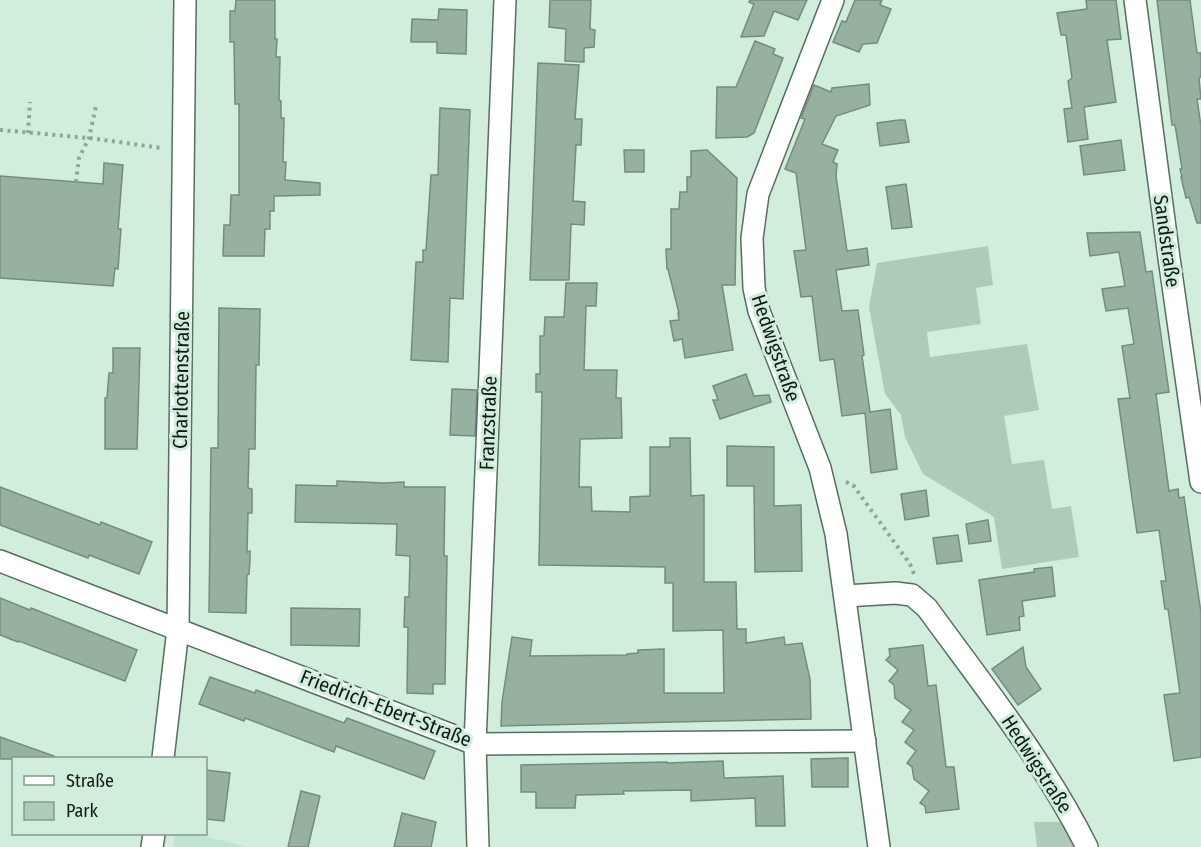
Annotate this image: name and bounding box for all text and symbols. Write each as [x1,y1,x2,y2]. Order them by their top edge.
street label: Sandstraße [1149,193,1185,289]
street label: Hedwigstraße [746,291,806,405]
street label: Charlottenstraße [168,311,194,449]
street label: Franzstraße [474,375,502,471]
street label: Friedrich-Ebert-Straße [297,664,475,752]
street label: Hedwigstraße [996,711,1078,817]
legend [12,757,207,835]
text: Straße [66,770,114,792]
text: Park [66,800,99,822]

